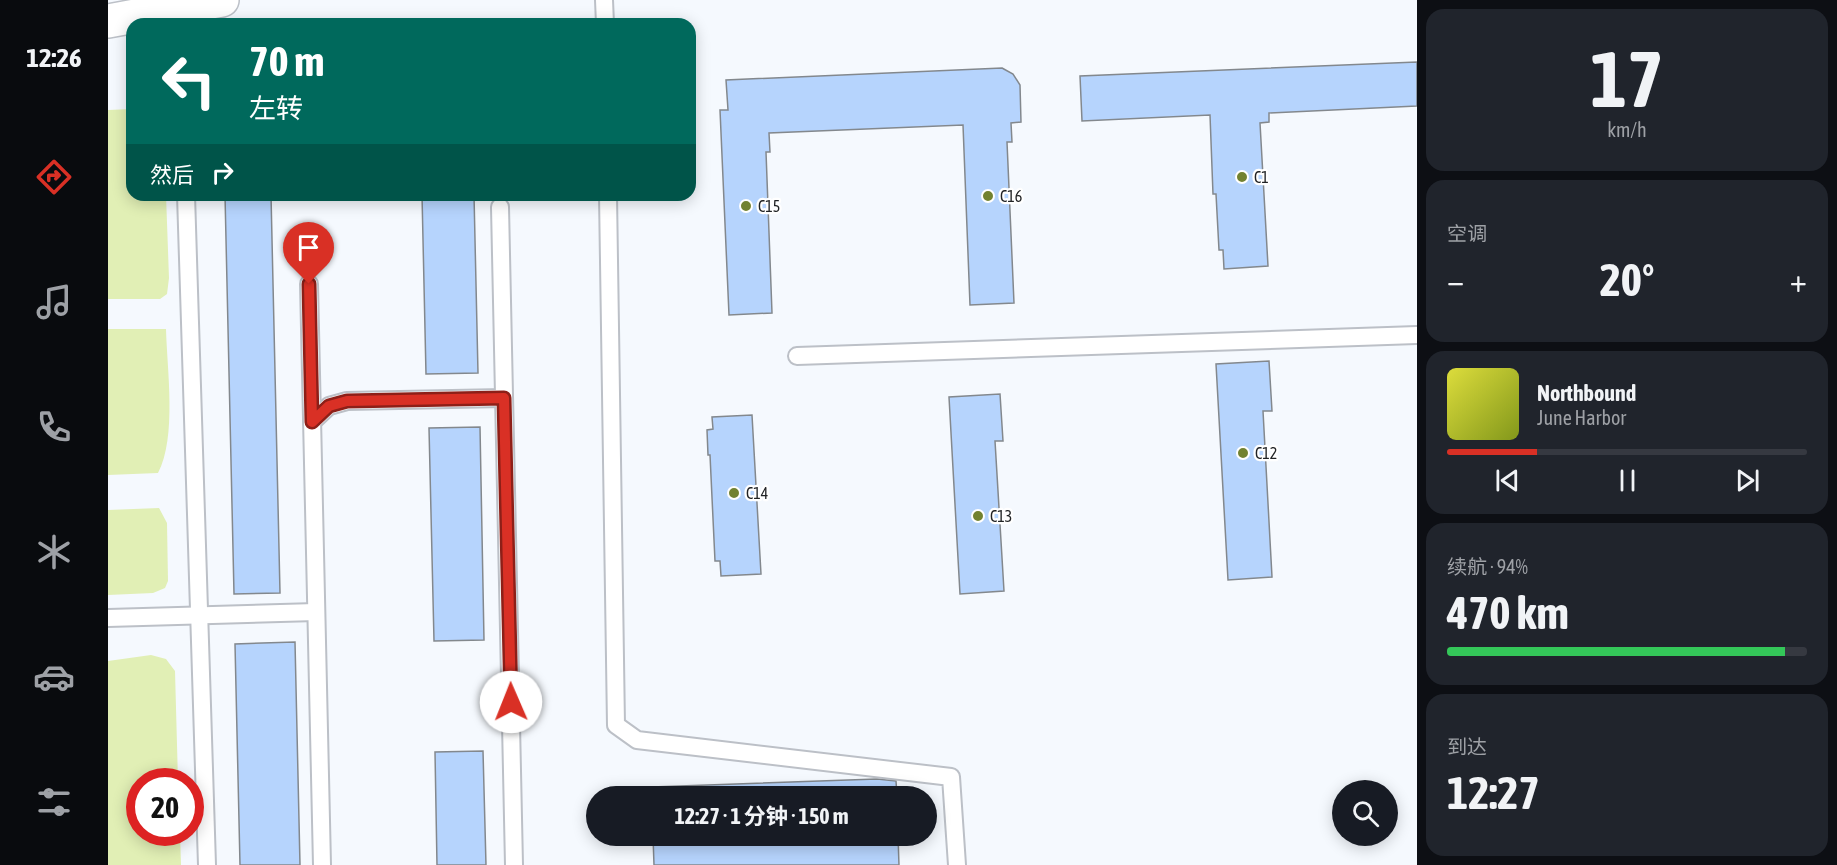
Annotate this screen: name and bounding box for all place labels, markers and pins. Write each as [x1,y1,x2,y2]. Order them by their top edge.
place label: C1 [1254,168,1269,186]
marker: C1 [1235,170,1249,184]
place label: C16 [1000,187,1022,205]
marker: C16 [981,189,995,203]
place label: C15 [758,197,780,215]
marker: C15 [739,199,753,213]
pin [283,222,334,284]
place label: C12 [1255,444,1277,462]
marker: C12 [1236,446,1250,460]
place label: C14 [746,484,768,502]
marker: C14 [727,486,741,500]
place label: C13 [990,507,1012,525]
marker: C13 [971,509,985,523]

